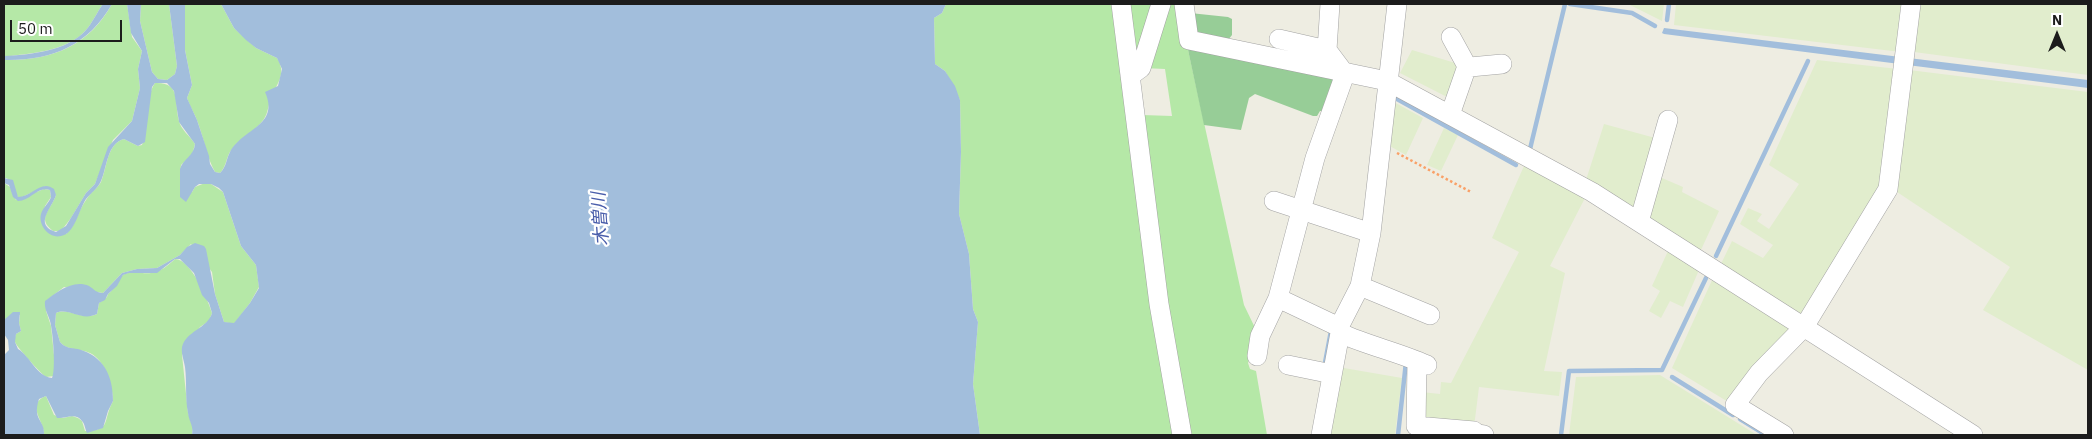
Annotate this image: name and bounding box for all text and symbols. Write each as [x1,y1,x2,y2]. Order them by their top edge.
scale bar [12,10,125,42]
north arrow [2032,10,2082,60]
text: N [2052,11,2062,29]
text: 50 m [18,19,53,38]
water label: 木曽川 [588,191,614,247]

